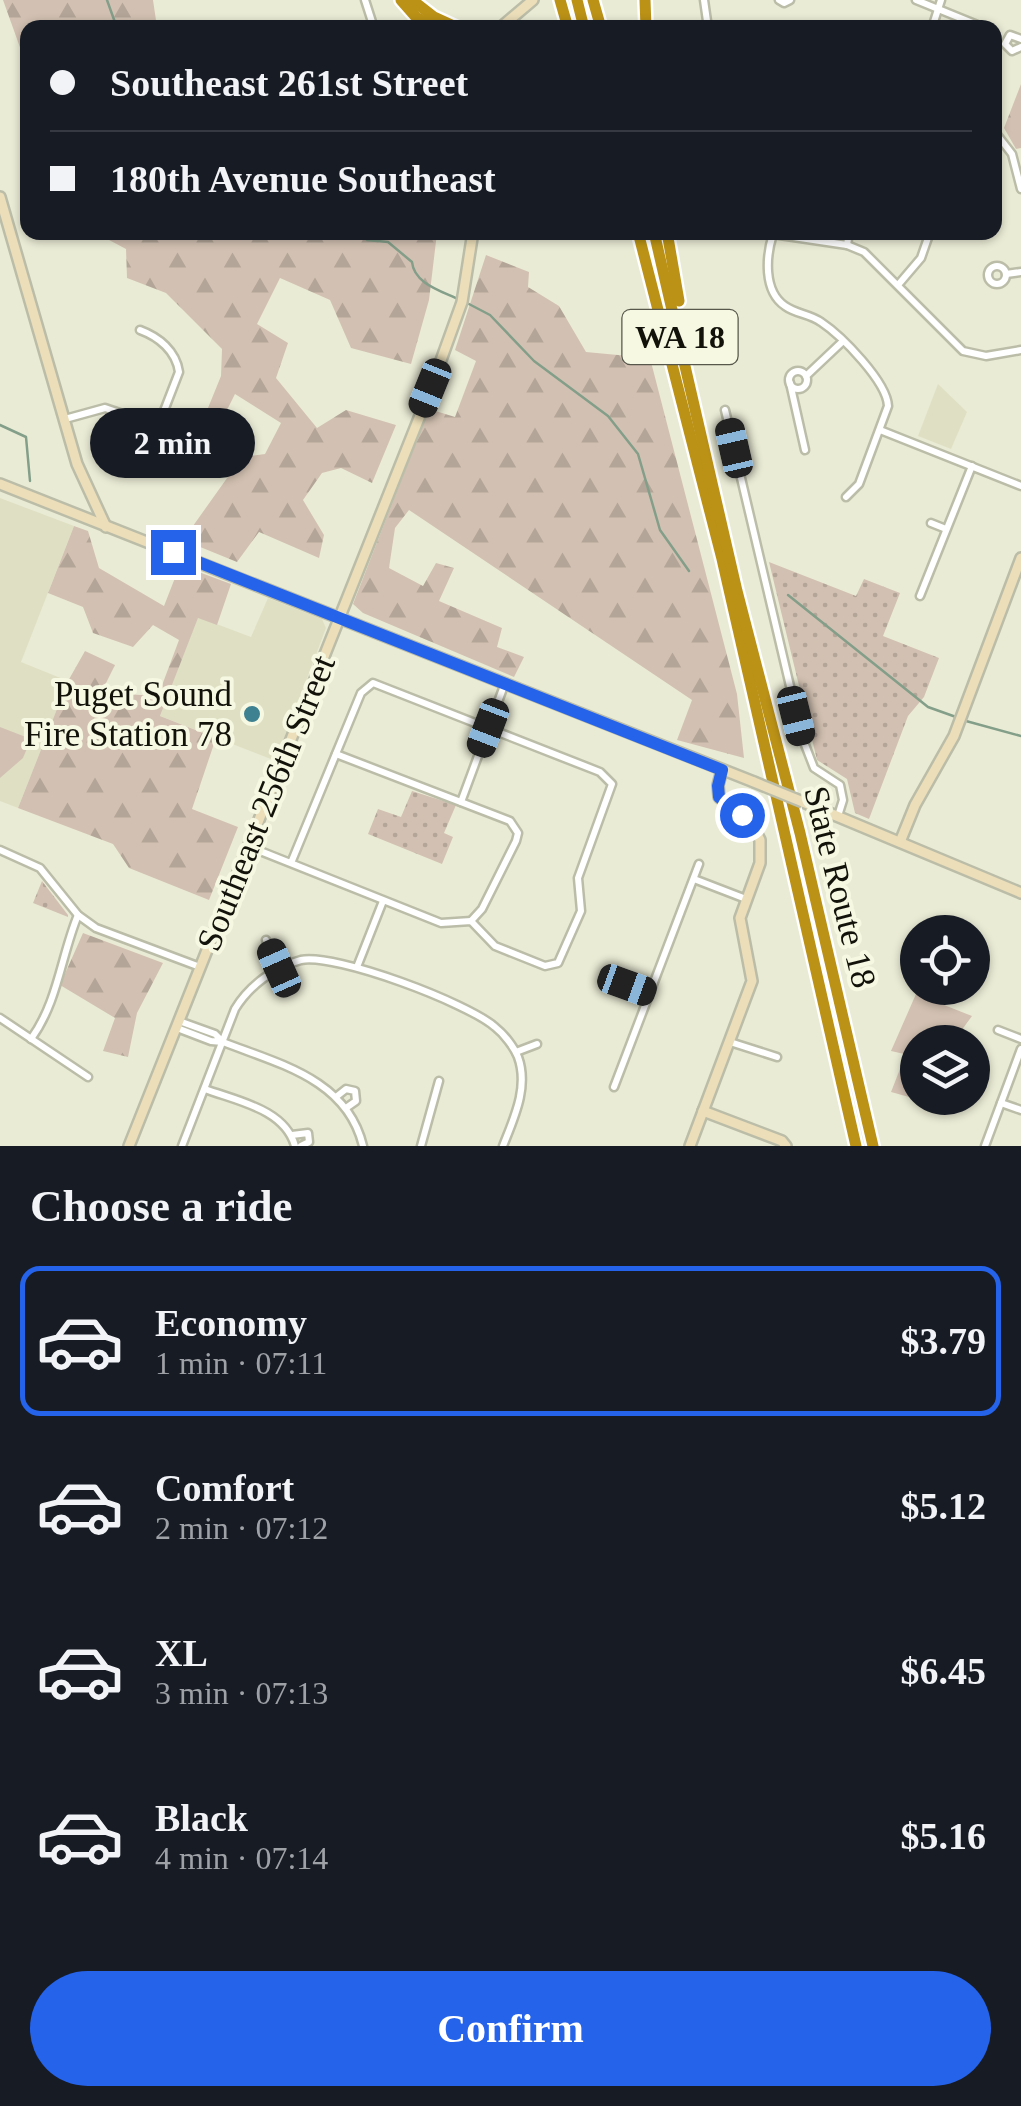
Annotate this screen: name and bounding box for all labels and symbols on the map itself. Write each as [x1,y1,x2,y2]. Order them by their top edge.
road number: WA 18 [622,310,738,364]
car [405,355,455,421]
callout: 2 min [90,407,256,477]
car [713,415,755,481]
route end [151,530,196,575]
street label: Southeast 256th Street [189,649,343,956]
place label: Puget Sound Fire Station 78 [24,675,232,754]
car [774,683,818,749]
car [463,695,513,761]
marker: Puget Sound Fire Station 78 [241,703,263,725]
street label: State Route 18 [796,782,884,992]
route start [720,793,765,838]
car [253,934,305,1002]
car [594,961,660,1009]

